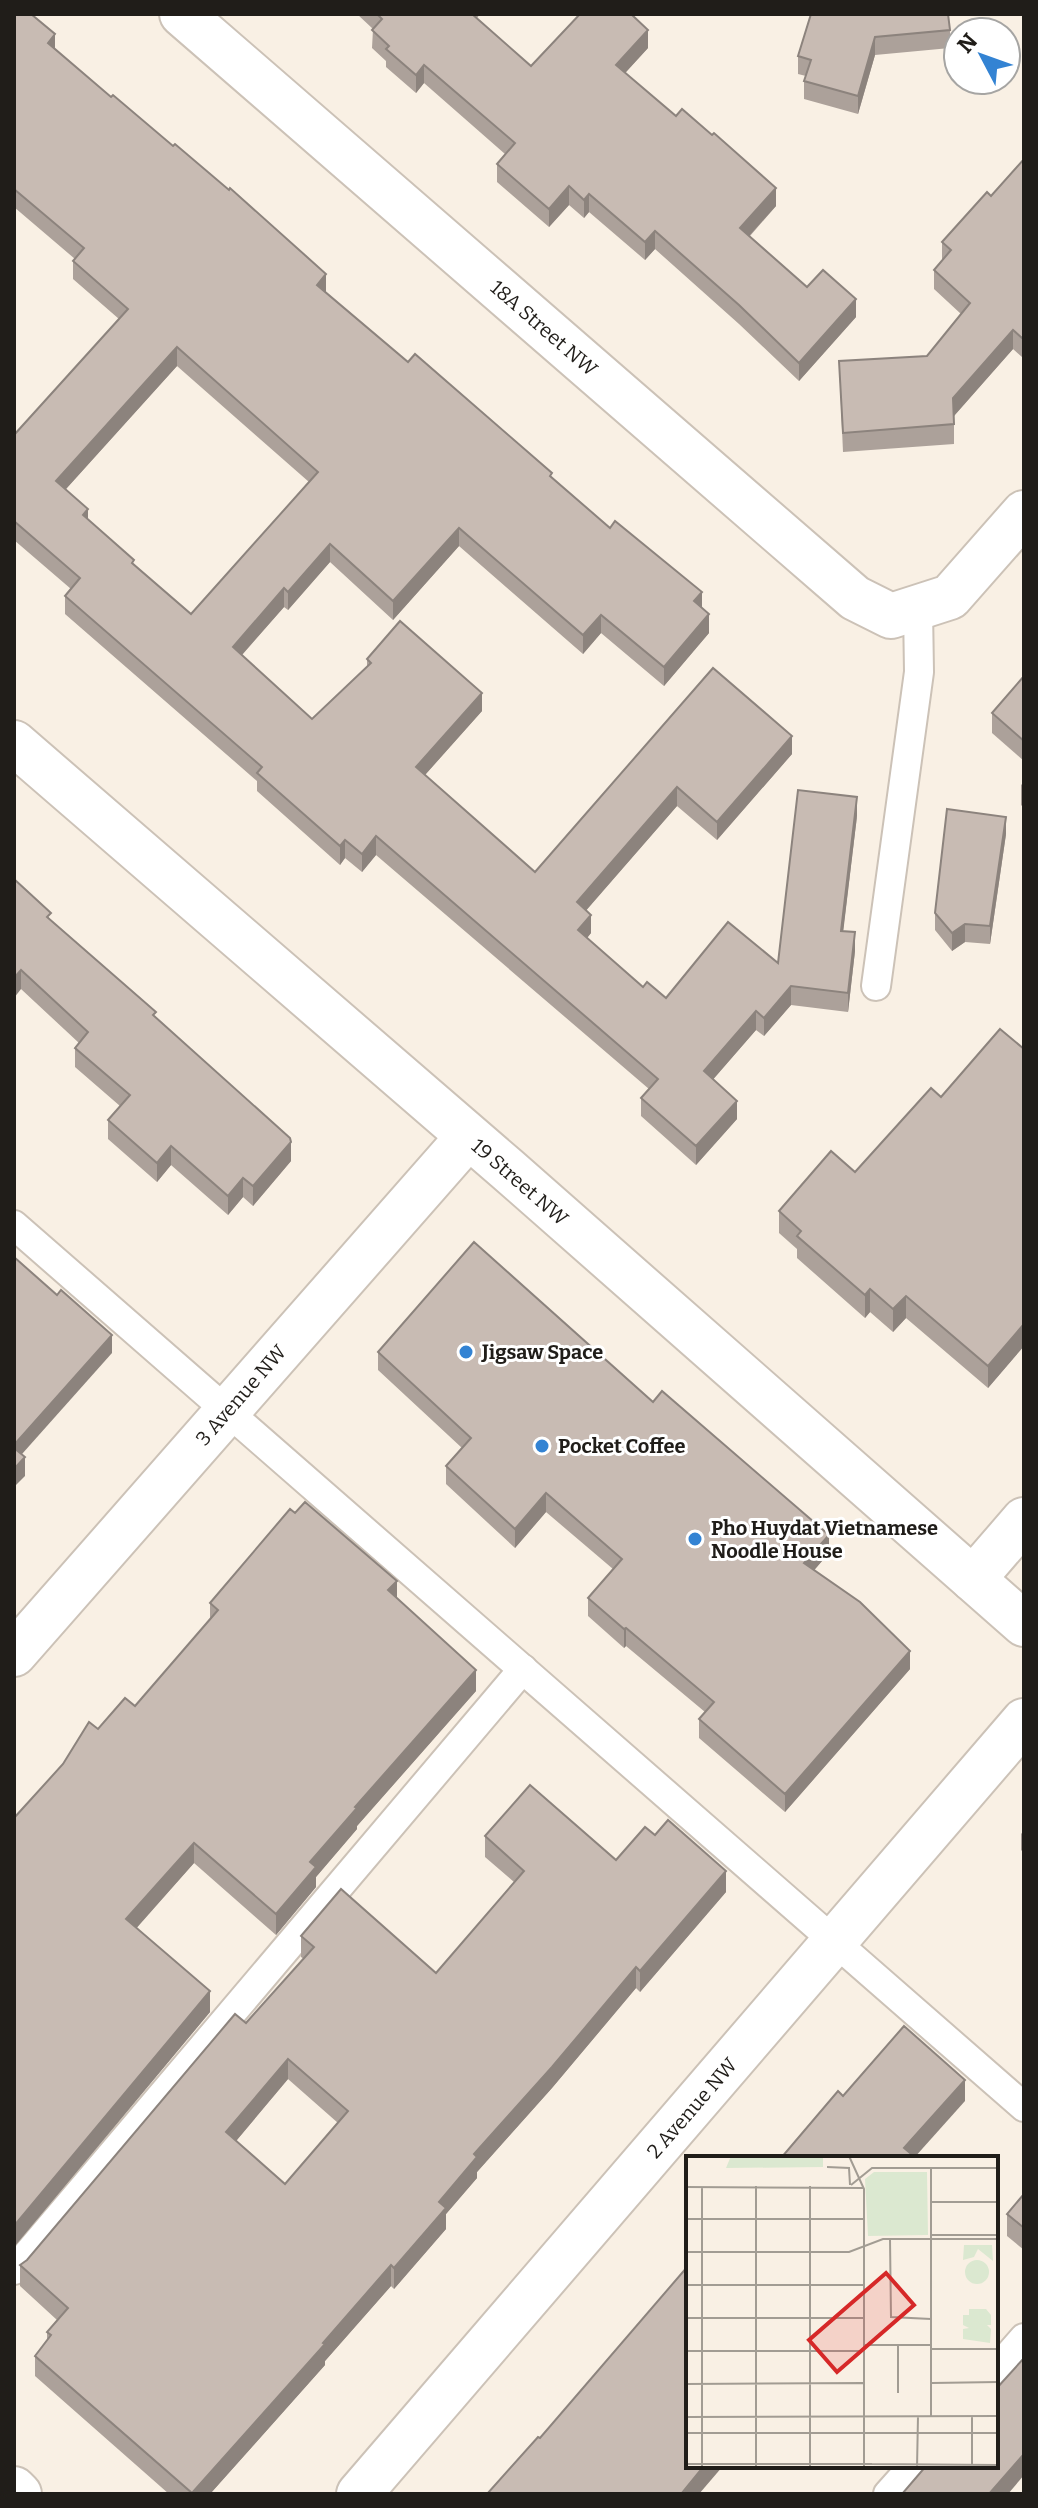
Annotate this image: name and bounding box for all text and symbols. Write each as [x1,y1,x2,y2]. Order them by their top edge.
north arrow [942,16,1022,96]
text: N [952,28,983,58]
street label: 18A Street NW [486,275,603,381]
street label: 19 Street NW [467,1134,574,1231]
street label: 3 Avenue NW [191,1339,292,1450]
place label: Jigsaw Space [481,1340,603,1364]
marker: Jigsaw Space [457,1343,475,1361]
place label: Pocket Coffee [558,1434,685,1458]
marker: Pocket Coffee [533,1437,551,1455]
place label: Pho Huydat Vietnamese Noodle House [711,1516,938,1563]
marker: Pho Huydat Vietnamese Noodle House [686,1530,704,1548]
street label: 2 Avenue NW [642,2053,742,2163]
inset map [686,2156,998,2468]

